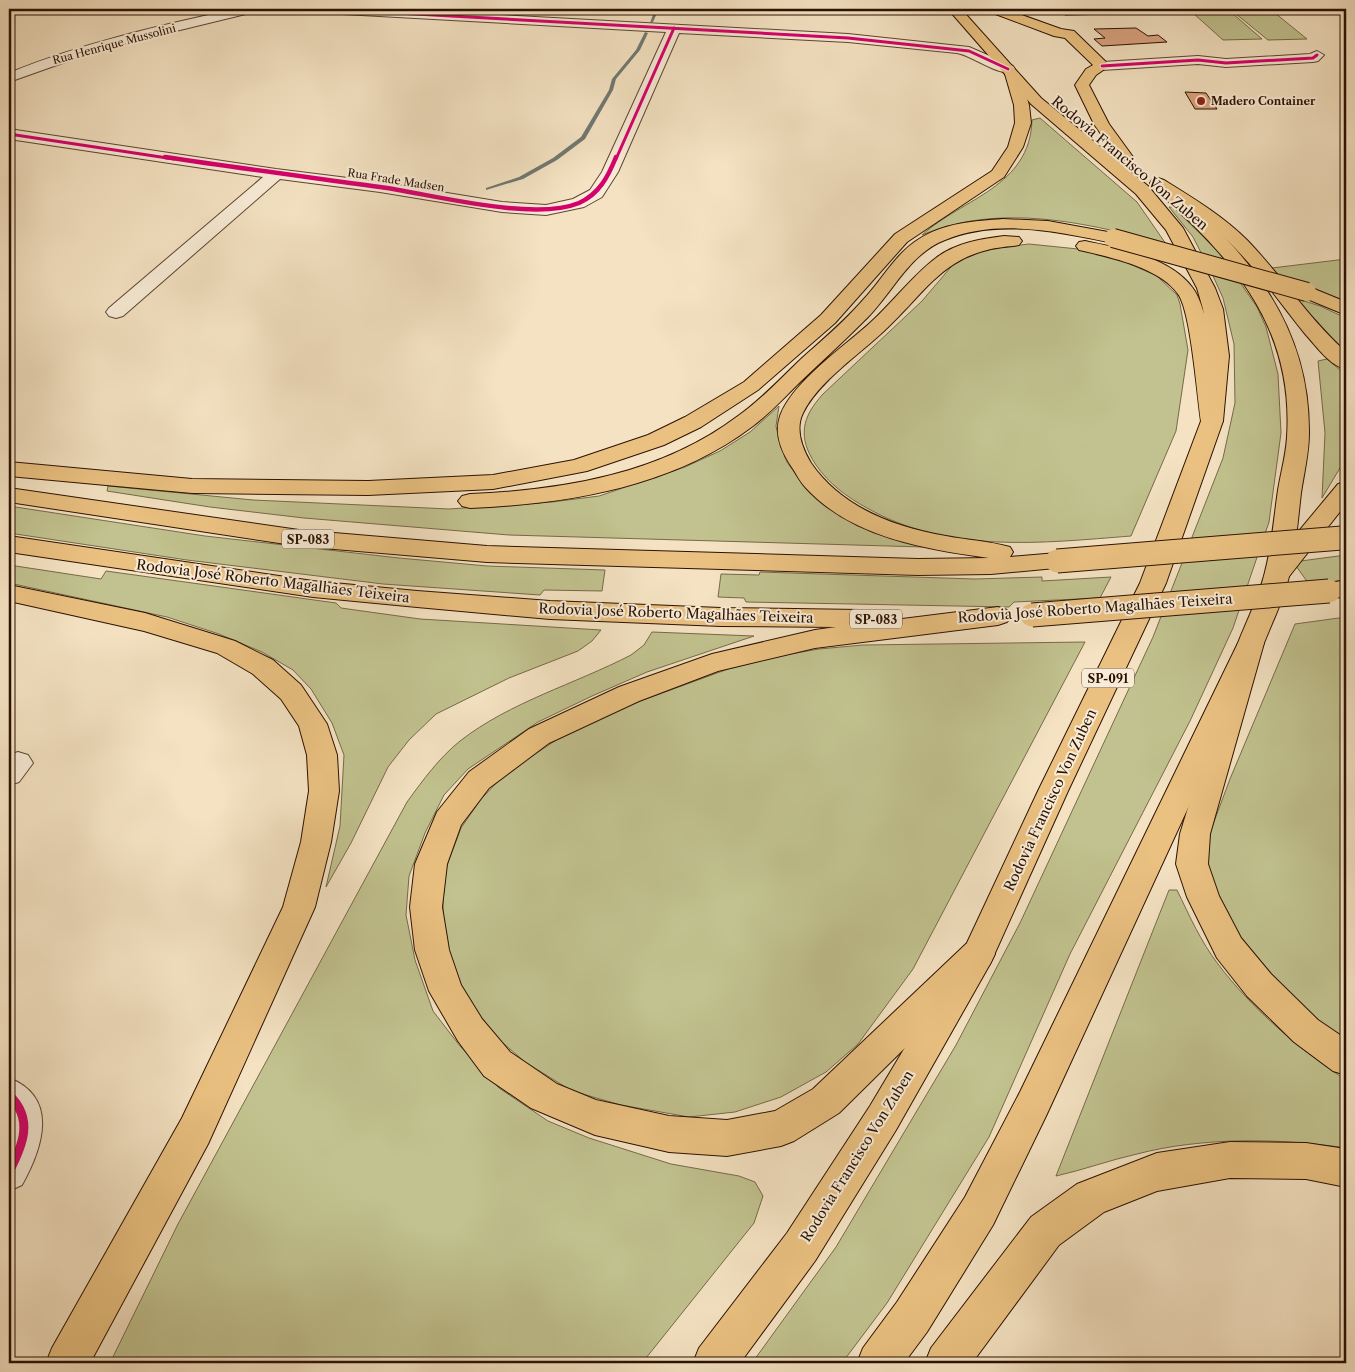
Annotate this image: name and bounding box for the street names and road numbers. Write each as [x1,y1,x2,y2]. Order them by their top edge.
street label: Rua Henrique Mussolini [51,21,178,67]
street label: Rodovia Francisco Von Zuben [1048,92,1212,234]
street label: Rua Frade Madsen [346,165,446,195]
road number: SP-083 [282,530,334,548]
street label: Rodovia José Roberto Magalhães Teixeira [135,555,411,607]
street label: Rodovia José Roberto Magalhães Teixeira [957,589,1234,627]
street label: Rodovia José Roberto Magalhães Teixeira [538,599,815,627]
road number: SP-083 [850,610,902,628]
road number: SP-091 [1082,668,1134,688]
street label: Rodovia Francisco Von Zuben [1000,706,1100,894]
street label: Rodovia Francisco Von Zuben [797,1067,917,1245]

